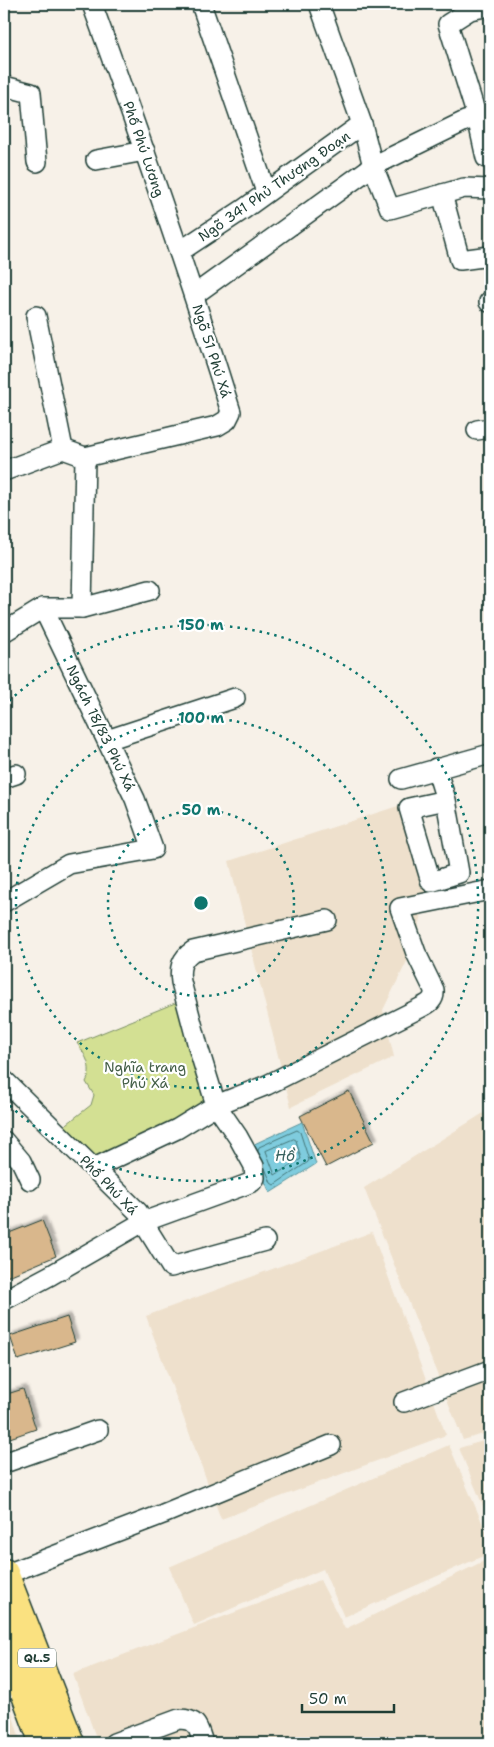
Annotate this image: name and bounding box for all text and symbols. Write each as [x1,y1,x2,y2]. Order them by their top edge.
street label: Phố Phú Lương [119,99,169,199]
street label: Ngõ 341 Phủ Thượng Đoạn [195,126,354,245]
street label: Ngõ 51 Phú Xá [188,302,236,400]
text: 150 m [178,615,224,635]
street label: Ngách 18/83 Phú Xá [63,662,140,794]
text: 100 m [178,708,224,728]
text: 50 m [182,800,221,820]
centre of rings [192,894,210,912]
park label: Nghĩa trang Phú Xá [104,1058,186,1092]
water label: Hồ [275,1146,296,1166]
street label: Phố Phú Xá [76,1151,142,1219]
road number: QL.5 [18,1649,56,1668]
scale bar [302,1682,394,1714]
text: 50 m [309,1689,347,1709]

